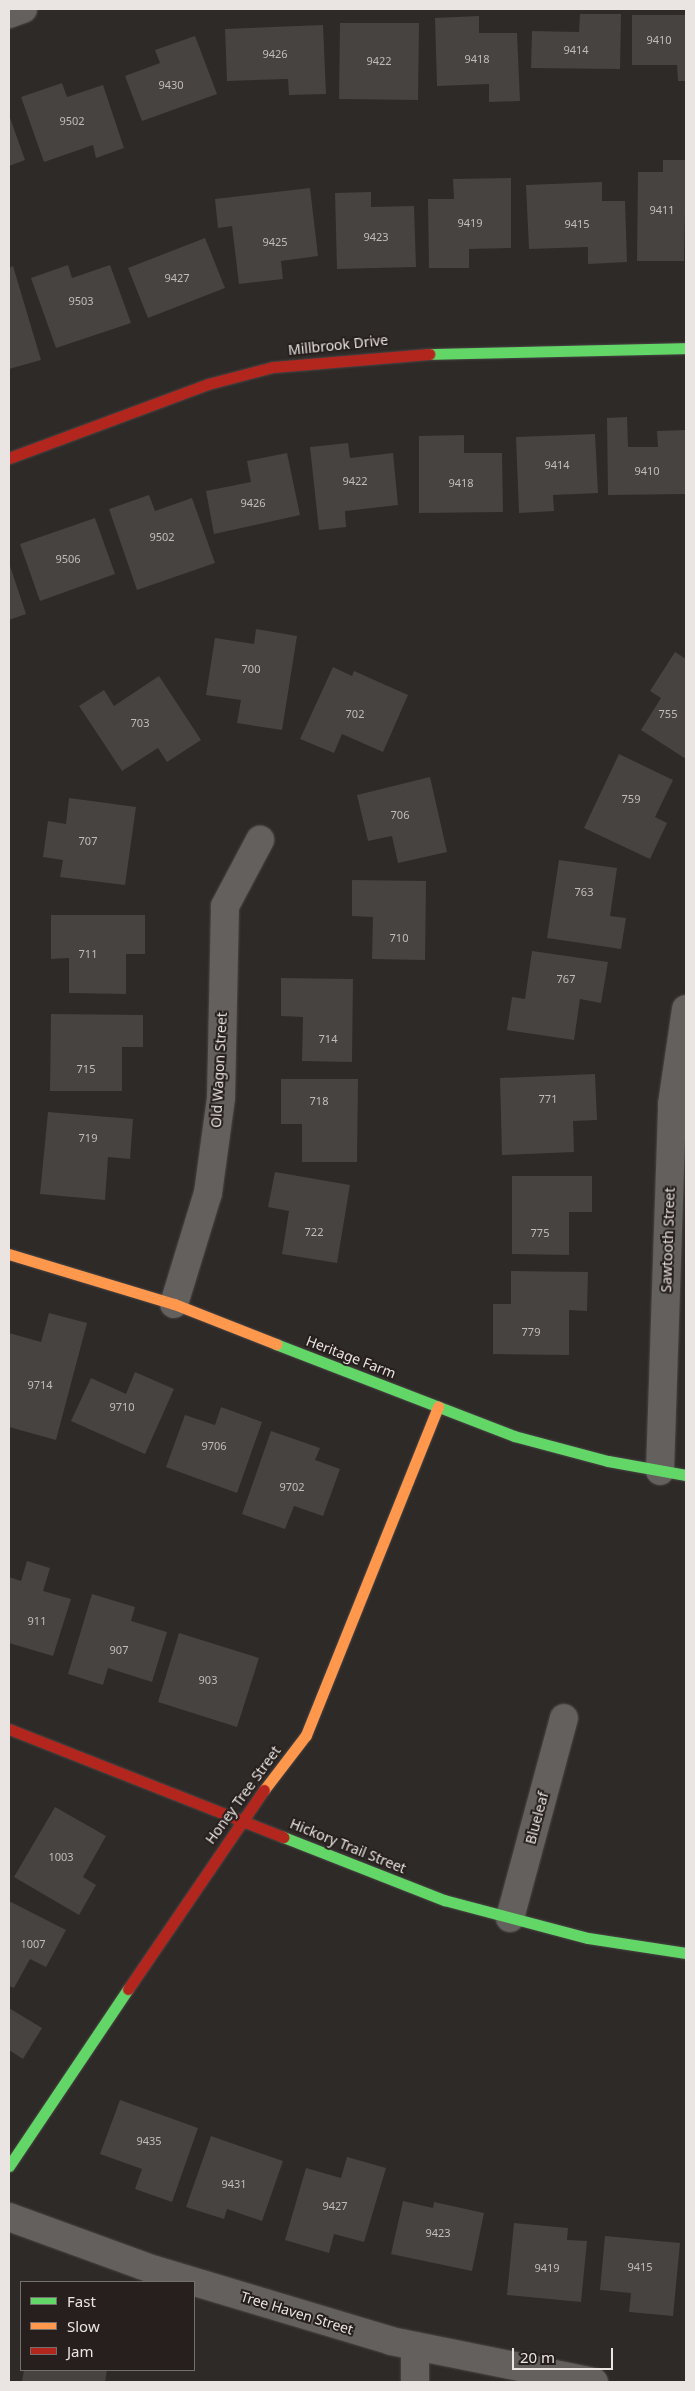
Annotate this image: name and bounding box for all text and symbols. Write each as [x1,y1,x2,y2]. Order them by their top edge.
house number: 9410 [646,33,672,47]
house number: 9414 [563,43,589,57]
house number: 9426 [262,47,288,61]
house number: 9418 [464,52,490,66]
house number: 9422 [366,54,392,68]
house number: 9430 [158,78,184,92]
house number: 9502 [59,114,85,128]
house number: 9411 [649,203,675,217]
house number: 9419 [457,216,483,230]
house number: 9415 [564,217,590,231]
house number: 9423 [363,230,389,244]
house number: 9425 [262,235,288,249]
house number: 9427 [164,271,190,285]
house number: 9503 [68,294,94,308]
street label: Millbrook Drive [287,331,389,359]
house number: 9414 [544,458,570,472]
house number: 9410 [634,464,660,478]
house number: 9422 [342,474,368,488]
house number: 9418 [448,476,474,490]
house number: 9426 [240,496,266,510]
house number: 9502 [149,530,175,544]
house number: 9506 [55,552,81,566]
house number: 700 [242,662,260,676]
house number: 702 [346,707,364,721]
house number: 755 [659,707,677,721]
house number: 703 [131,716,149,730]
house number: 759 [622,792,640,806]
house number: 706 [391,808,409,822]
house number: 707 [79,834,97,848]
house number: 763 [575,885,593,899]
house number: 710 [390,931,408,945]
house number: 711 [79,947,97,961]
house number: 767 [557,972,575,986]
street label: Old Wagon Street [208,1012,230,1128]
house number: 714 [319,1032,337,1046]
house number: 715 [77,1062,95,1076]
house number: 771 [539,1092,557,1106]
house number: 718 [310,1094,328,1108]
house number: 719 [79,1131,97,1145]
street label: Sawtooth Street [658,1187,678,1293]
house number: 722 [305,1225,323,1239]
house number: 775 [531,1226,549,1240]
house number: 779 [522,1325,540,1339]
street label: Heritage Farm [304,1332,398,1382]
house number: 9714 [27,1378,53,1392]
house number: 9710 [109,1400,135,1414]
house number: 9706 [201,1439,227,1453]
house number: 9702 [279,1480,305,1494]
house number: 911 [28,1614,46,1628]
house number: 907 [110,1643,128,1657]
house number: 903 [199,1673,217,1687]
street label: Honey Tree Street [202,1743,284,1847]
street label: Blueleaf [522,1790,552,1846]
street label: Hickory Trail Street [288,1815,408,1877]
house number: 1003 [48,1850,74,1864]
house number: 1007 [20,1937,46,1951]
house number: 9435 [136,2134,162,2148]
house number: 9431 [221,2177,247,2191]
house number: 9427 [322,2199,348,2213]
house number: 9423 [425,2226,451,2240]
house number: 9415 [627,2260,653,2274]
house number: 9419 [534,2261,560,2275]
legend [20,2281,195,2371]
street label: Tree Haven Street [239,2288,355,2338]
text: Fast [67,2291,96,2311]
text: Slow [67,2316,100,2336]
scale bar [515,2338,616,2370]
text: Jam [67,2341,94,2361]
text: 20 m [520,2347,555,2367]

